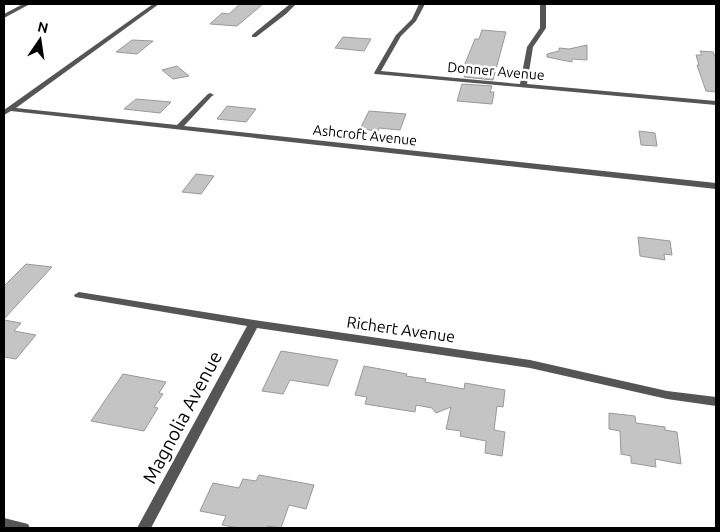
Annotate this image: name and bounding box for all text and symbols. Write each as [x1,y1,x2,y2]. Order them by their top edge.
north arrow [15,15,65,65]
text: N [36,18,50,36]
street label: Donner Avenue [447,59,545,83]
street label: Ashcroft Avenue [312,122,418,148]
street label: Richert Avenue [346,312,456,346]
street label: Magnolia Avenue [138,347,226,487]

